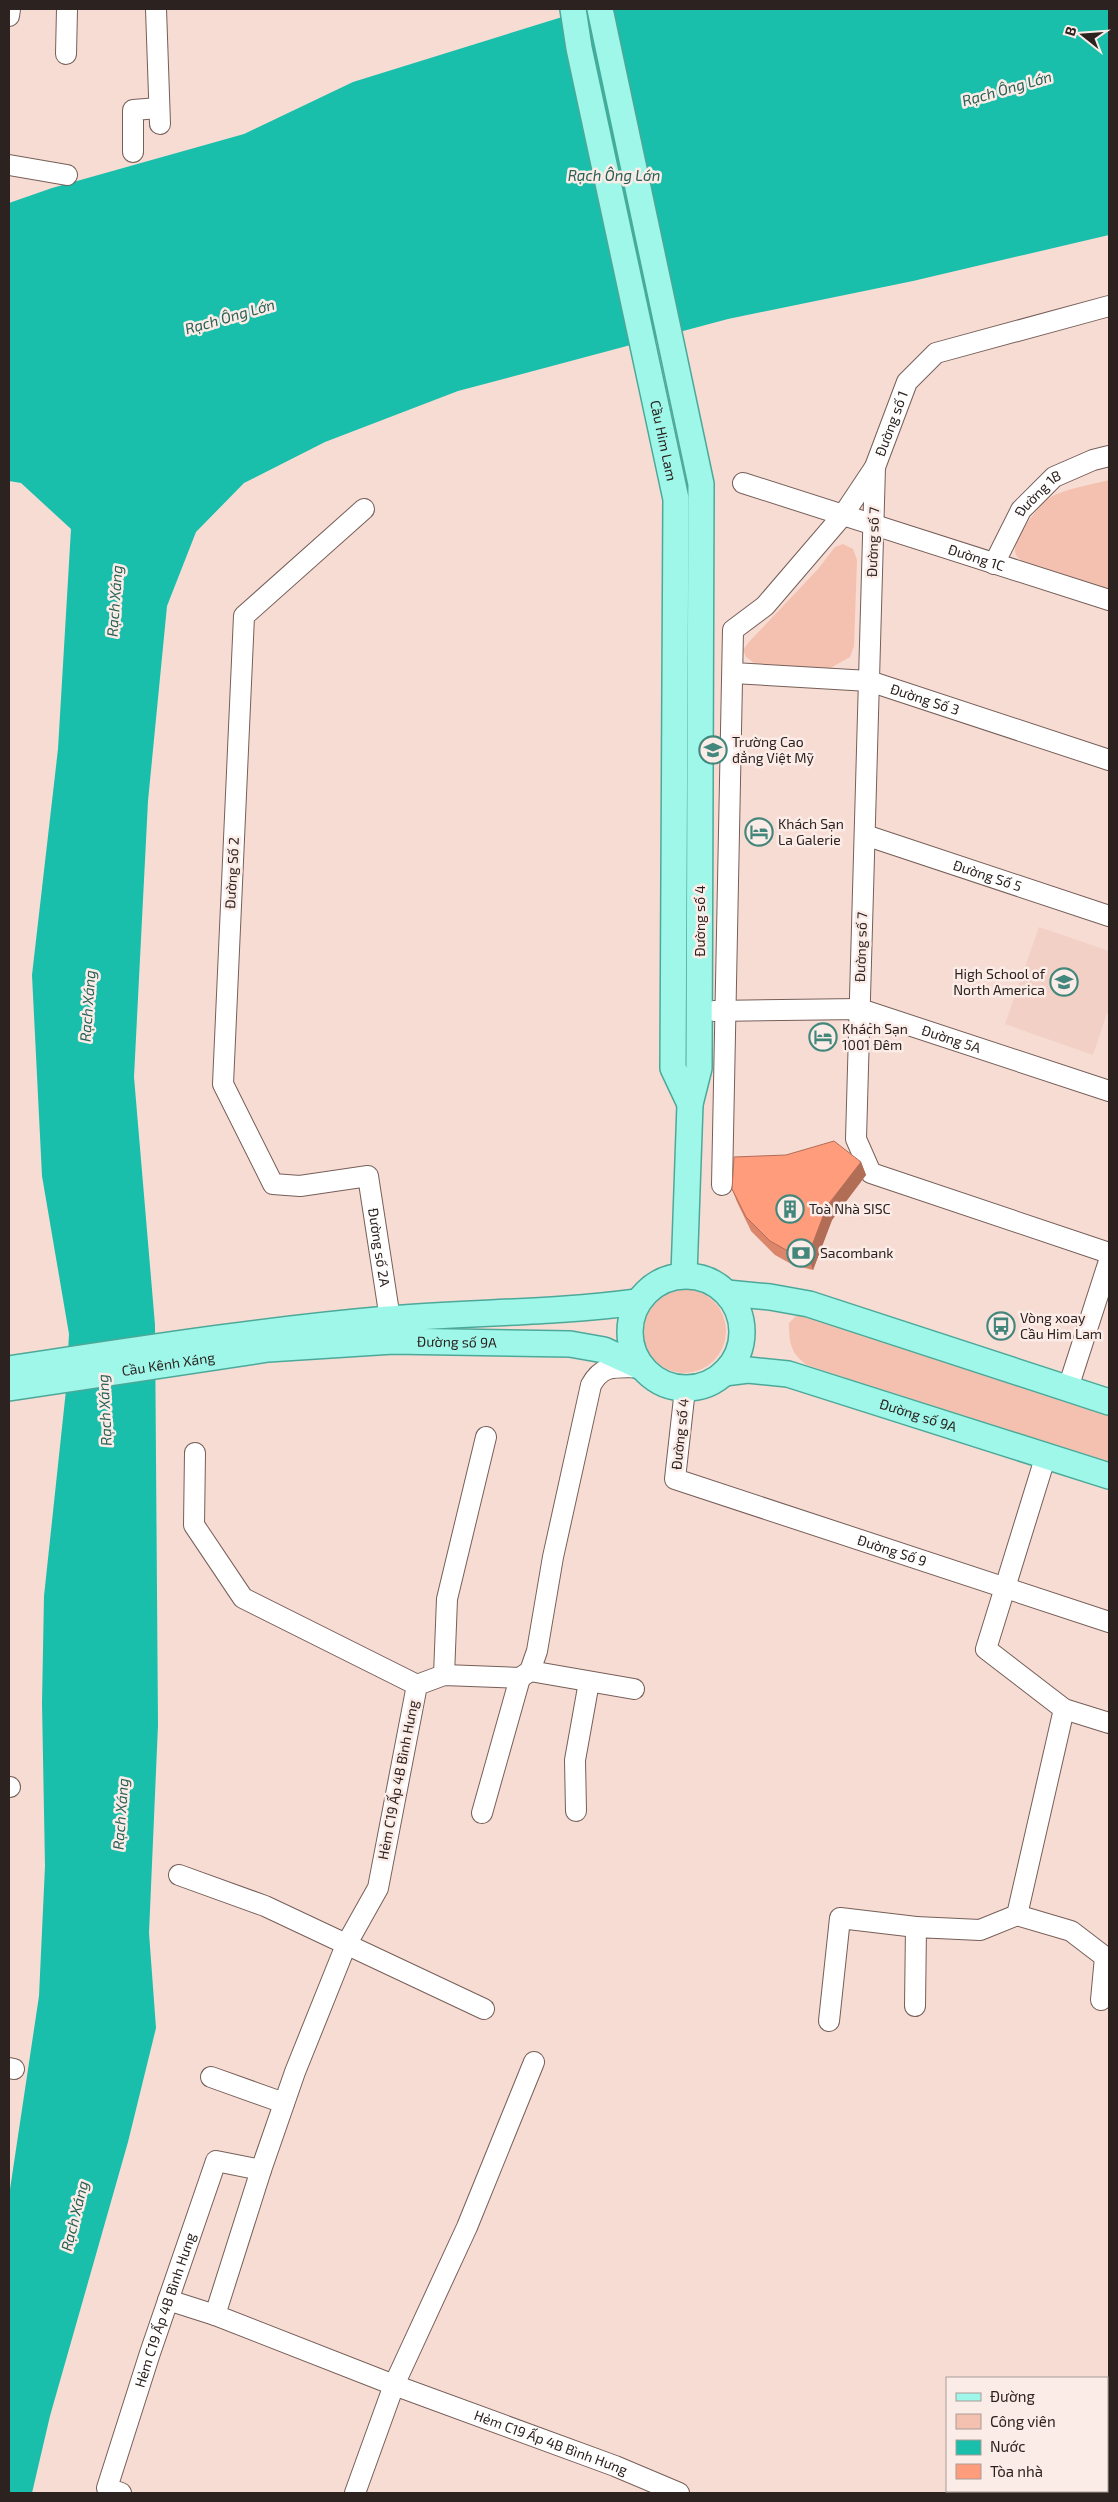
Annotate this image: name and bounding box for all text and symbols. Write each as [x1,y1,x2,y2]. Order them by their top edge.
north arrow [1058,10,1108,60]
text: B [1061,24,1080,38]
water label: Rạch Ông Lớn [960,67,1054,109]
water label: Rạch Ông Lớn [568,166,660,184]
water label: Rạch Ông Lớn [183,295,277,337]
street label: Đường số 1 [871,388,911,459]
street label: Cầu Him Lam [647,399,681,482]
street label: Đường 1B [1010,466,1063,519]
street label: Đường số 7 [863,507,882,577]
street label: Đường 1C [946,540,1007,574]
water label: Rạch Xáng [103,564,125,637]
street label: Đường Số 3 [888,680,962,718]
place label: Trường Cao đẳng Việt Mỹ [732,733,815,766]
school or university icon: Trường Cao đẳng Việt Mỹ [698,735,728,765]
place label: Khách Sạn La Galerie [778,815,844,848]
hotel icon: Khách Sạn La Galerie [744,817,774,847]
street label: Đường Số 2 [221,837,242,909]
street label: Đường Số 5 [951,856,1024,894]
street label: Đường số 4 [691,885,708,957]
street label: Đường số 7 [851,912,870,982]
place label: High School of North America [953,965,1046,998]
school or university icon: High School of North America [1049,967,1079,997]
water label: Rạch Xáng [76,969,98,1042]
place label: Khách Sạn 1001 Đêm [842,1020,908,1053]
street label: Đường 5A [920,1021,983,1056]
hotel icon: Khách Sạn 1001 Đêm [808,1022,838,1052]
building icon: Toà Nhà SISC [775,1194,805,1224]
place label: Toà Nhà SISC [809,1200,891,1217]
street label: Đường số 2A [365,1207,394,1288]
bank icon: Sacombank [786,1238,816,1268]
place label: Sacombank [820,1244,893,1261]
place label: Vòng xoay Cầu Him Lam [1020,1309,1102,1342]
bus stop icon: Vòng xoay Cầu Him Lam [986,1311,1016,1341]
street label: Đường số 9A [417,1332,497,1351]
street label: Cầu Kênh Xáng [120,1348,216,1379]
water label: Rạch Xáng [93,1374,115,1446]
street label: Đường số 9A [878,1395,959,1435]
street label: Đường số 4 [667,1397,692,1470]
street label: Đường Số 9 [855,1531,929,1569]
street label: Hẻm C19 Ấp 4B Bình Hưng [374,1699,421,1861]
water label: Rạch Xáng [109,1777,131,1850]
water label: Rạch Xáng [57,2179,91,2253]
street label: Hẻm C19 Ấp 4B Bình Hưng [131,2230,199,2389]
legend [946,2377,1108,2492]
text: Đường [990,2387,1035,2405]
street label: Hẻm C19 Ấp 4B Bình Hưng [472,2406,631,2478]
text: Công viên [990,2412,1056,2430]
text: Nước [990,2437,1026,2455]
text: Tòa nhà [990,2462,1043,2480]

